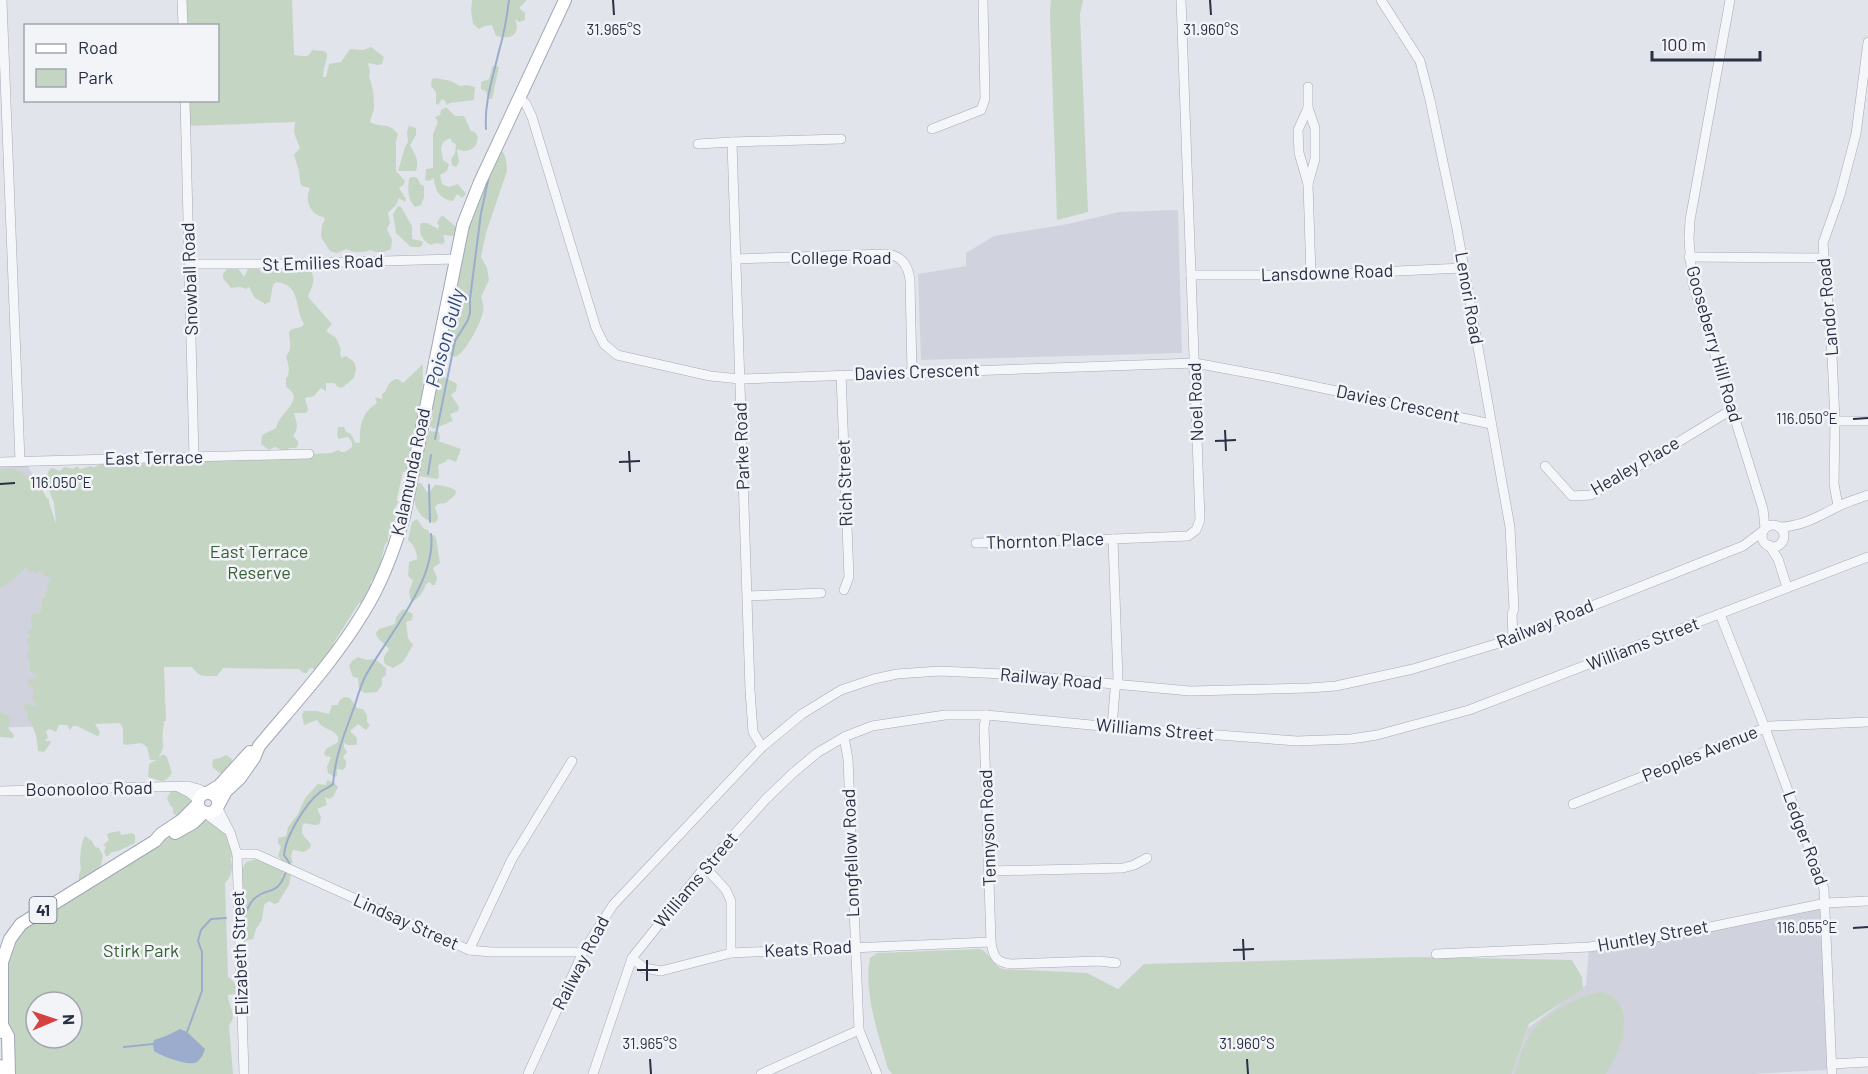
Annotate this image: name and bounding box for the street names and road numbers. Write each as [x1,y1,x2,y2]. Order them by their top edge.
street label: Snowball Road [176,222,202,336]
street label: College Road [790,246,892,268]
street label: St Emilies Road [262,249,384,275]
street label: Lenori Road [1451,250,1489,346]
street label: Landor Road [1812,257,1842,357]
street label: Lansdowne Road [1260,259,1394,285]
street label: Gooseberry Hill Road [1682,263,1748,424]
street label: Davies Crescent [854,358,980,384]
street label: Noel Road [1183,362,1207,442]
street label: Davies Crescent [1335,379,1462,427]
street label: Parke Road [728,402,754,490]
street label: Kalamunda Road [386,406,434,538]
street label: Healey Place [1586,431,1683,499]
street label: Rich Street [831,439,857,527]
street label: East Terrace [104,445,203,469]
street label: Thornton Place [986,527,1104,553]
street label: Railway Road [1493,594,1596,652]
street label: Williams Street [1583,612,1702,675]
street label: Railway Road [999,663,1103,693]
street label: Williams Street [1095,713,1215,745]
street label: Peoples Avenue [1639,720,1761,786]
street label: Tennyson Road [974,769,1000,887]
street label: Boonooloo Road [25,776,153,800]
street label: Ledger Road [1779,787,1833,888]
street label: Longfellow Road [837,788,863,918]
street label: Williams Street [649,827,742,932]
street label: Lindsay Street [350,888,463,954]
street label: Elizabeth Street [226,890,252,1016]
road number: 41 [30,897,57,923]
street label: Railway Road [547,912,613,1013]
street label: Huntley Street [1596,914,1710,956]
street label: Keats Road [763,935,852,961]

